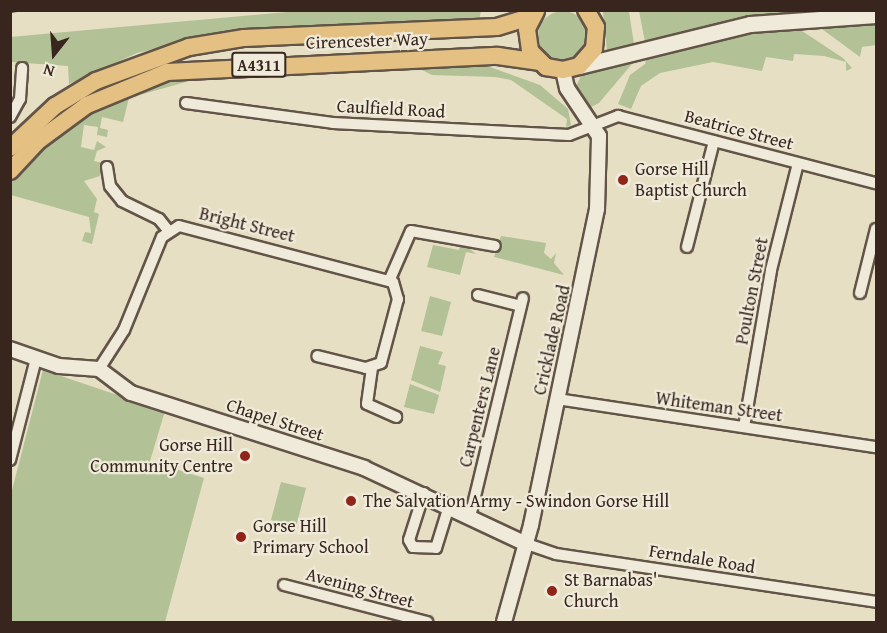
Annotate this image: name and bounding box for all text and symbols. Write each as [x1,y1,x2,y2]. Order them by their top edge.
north arrow [24,24,84,84]
street label: Cirencester Way [305,28,429,54]
road number: A4311 [230,52,288,78]
text: N [40,58,57,84]
street label: Caulfield Road [336,95,446,123]
street label: Beatrice Street [682,105,796,155]
place label: Gorse Hill Baptist Church [635,159,747,201]
marker: Gorse Hill Baptist Church [616,173,630,187]
street label: Bright Street [197,203,297,247]
street label: Poulton Street [731,236,773,346]
street label: Cricklade Road [529,283,575,397]
street label: Carpenters Lane [455,345,505,469]
street label: Whiteman Street [654,387,784,427]
street label: Chapel Street [224,394,326,446]
place label: Gorse Hill Community Centre [90,435,233,478]
marker: Gorse Hill Community Centre [238,449,252,463]
place label: The Salvation Army - Swindon Gorse Hill [363,490,669,512]
marker: The Salvation Army - Swindon Gorse Hill [344,494,358,508]
place label: Gorse Hill Primary School [253,516,369,558]
marker: Gorse Hill Primary School [234,530,248,544]
street label: Ferndale Road [647,540,757,578]
street label: Avening Street [304,563,416,613]
place label: St Barnabas' Church [564,570,657,612]
marker: St Barnabas' Church [545,584,559,598]

